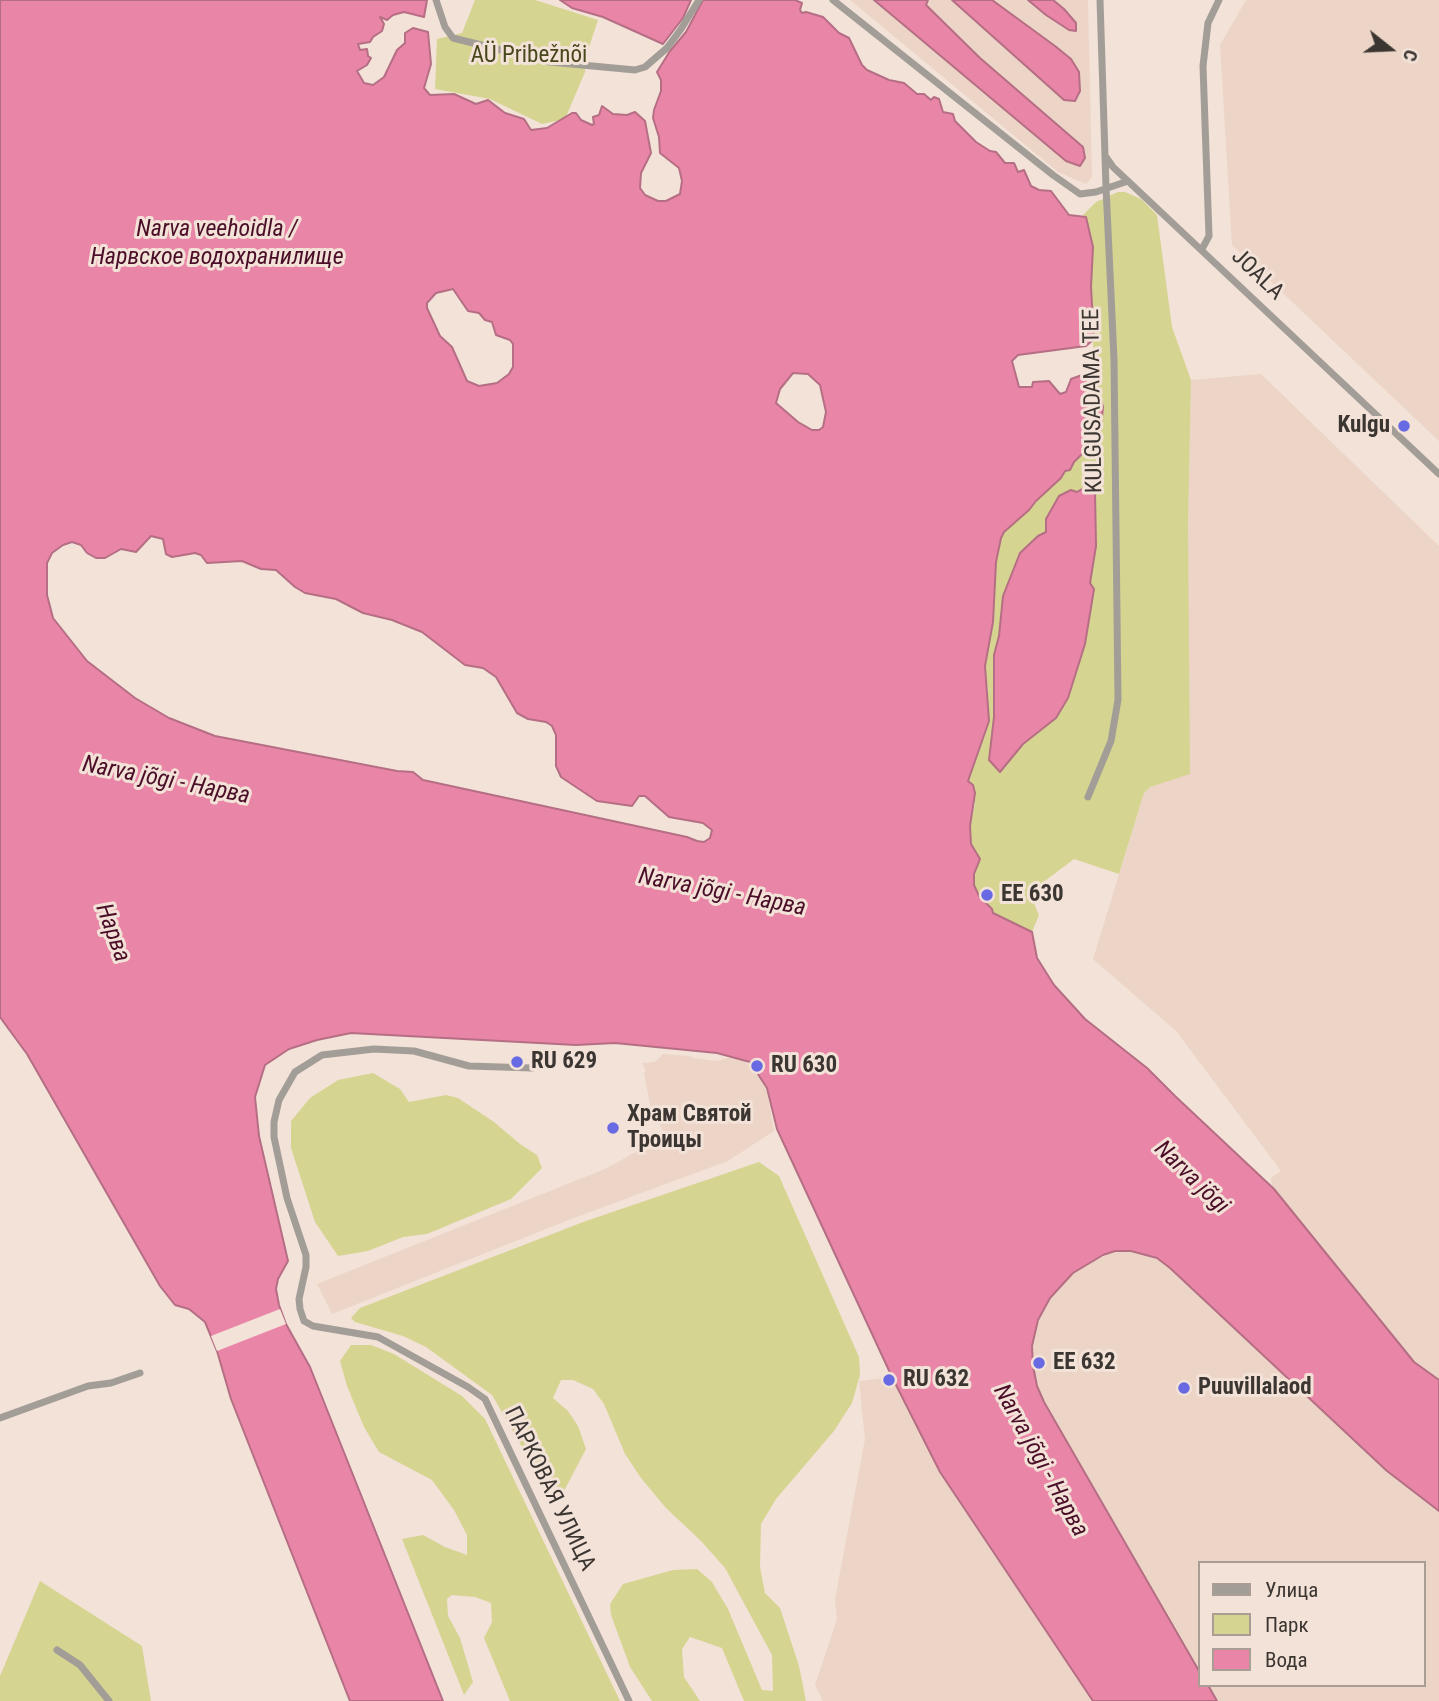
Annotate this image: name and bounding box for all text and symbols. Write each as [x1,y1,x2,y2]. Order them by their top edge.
north arrow [1355,14,1425,84]
park label: AÜ Pribežnõi [471,42,587,70]
text: С [1398,47,1423,64]
water label: Narva veehoidla / Нарвское водохранилище [90,216,344,272]
street label: JOALA [1225,243,1289,307]
street label: KULGUSADAMA TEE [1079,309,1109,493]
place label: Kulgu [1338,412,1390,440]
marker: Kulgu [1396,418,1412,434]
water label: Narva jõgi - Нарва [80,751,252,811]
water label: Narva jõgi - Нарва [636,863,808,923]
place label: EE 630 [1001,881,1064,909]
marker: EE 630 [979,887,995,903]
water label: Нарва [88,900,136,966]
place label: RU 629 [531,1048,597,1076]
place label: RU 630 [771,1052,837,1080]
marker: RU 629 [509,1054,525,1070]
marker: RU 630 [749,1058,765,1074]
place label: Храм Святой Троицы [627,1101,752,1155]
marker: Храм Святой Троицы [605,1120,621,1136]
water label: Narva jõgi [1148,1135,1234,1221]
place label: EE 632 [1053,1349,1116,1377]
marker: EE 632 [1031,1355,1047,1371]
place label: RU 632 [903,1366,969,1394]
marker: RU 632 [881,1372,897,1388]
place label: Puuvillalaod [1198,1374,1312,1402]
water label: Narva jõgi - Нарва [986,1380,1094,1542]
marker: Puuvillalaod [1176,1380,1192,1396]
street label: ПАРКОВАЯ УЛИЦА [497,1402,601,1576]
legend [1198,1561,1425,1687]
text: Улица [1265,1578,1318,1602]
text: Парк [1265,1613,1309,1637]
text: Вода [1265,1648,1308,1672]

